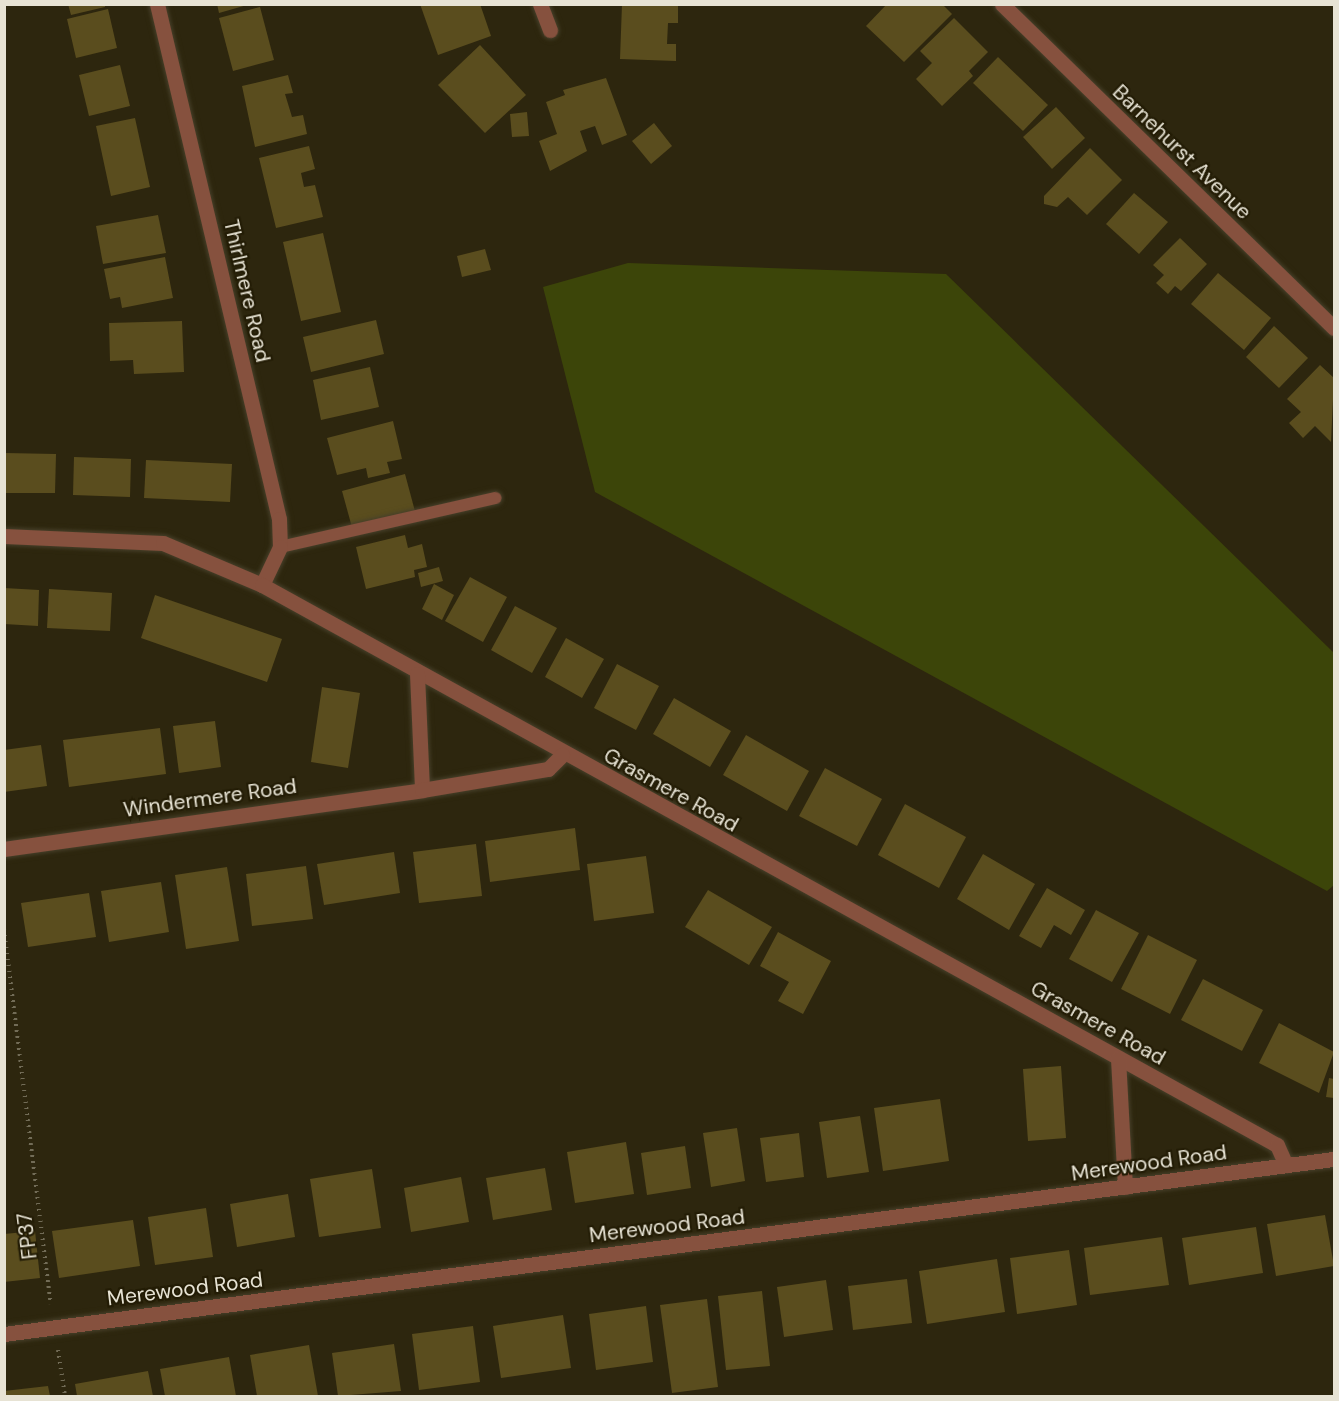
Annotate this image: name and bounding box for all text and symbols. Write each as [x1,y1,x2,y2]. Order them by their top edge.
street label: Barnehurst Avenue [1107,79,1257,225]
street label: Thirlmere Road [218,217,276,365]
street label: Grasmere Road [599,743,743,837]
street label: Windermere Road [122,773,298,823]
street label: Grasmere Road [1026,976,1170,1070]
street label: Merewood Road [1070,1140,1228,1186]
street label: Merewood Road [588,1204,746,1248]
street label: FP37 [12,1211,42,1261]
street label: Merewood Road [106,1267,264,1311]

